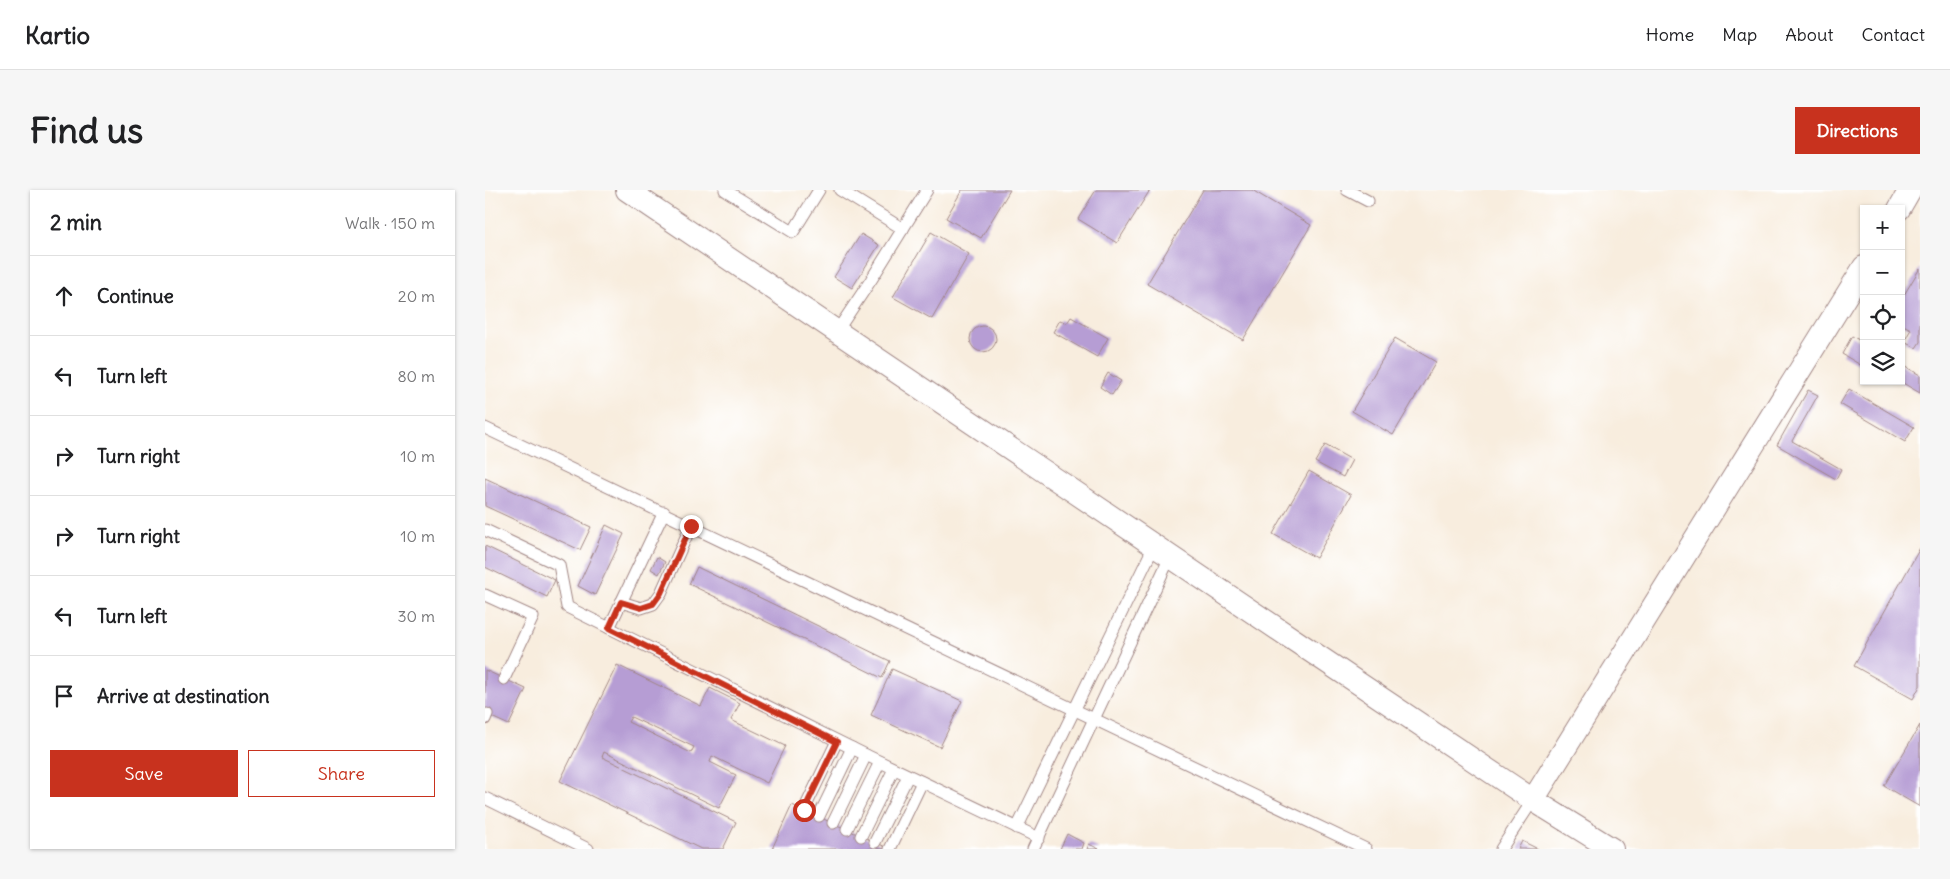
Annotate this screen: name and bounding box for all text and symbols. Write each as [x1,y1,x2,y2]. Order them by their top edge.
text: Kartio [25,20,90,50]
text: Home [1646,23,1694,46]
text: Map [1722,23,1757,46]
text: About [1785,23,1833,46]
text: Contact [1861,23,1925,46]
button: Directions [1795,107,1920,154]
text: Find us [30,108,143,152]
map controls [1860,205,1905,385]
button: + [1860,205,1905,250]
text: 2 min [50,209,102,236]
text: Walk · 150 m [345,213,435,233]
button: − [1860,250,1905,295]
icon: ahead [50,282,78,310]
text: Continue [97,284,174,308]
text: 20 m [398,286,435,306]
button: locate [1860,295,1905,340]
button: layers [1860,340,1905,385]
icon: left [50,362,78,390]
text: Turn left [97,364,167,388]
text: 80 m [397,366,435,386]
icon: right [50,442,78,470]
text: Turn right [97,444,180,468]
text: 10 m [400,446,435,466]
route end [680,515,703,538]
icon: right [50,522,78,550]
text: Turn right [97,524,180,548]
text: 10 m [400,526,435,546]
icon: left [50,602,78,630]
text: Turn left [97,604,167,628]
text: 30 m [398,606,435,626]
icon: arrive [50,682,78,710]
text: Arrive at destination [97,684,270,708]
button: Save [50,750,238,797]
button: Share [248,750,435,797]
route start [793,799,816,822]

